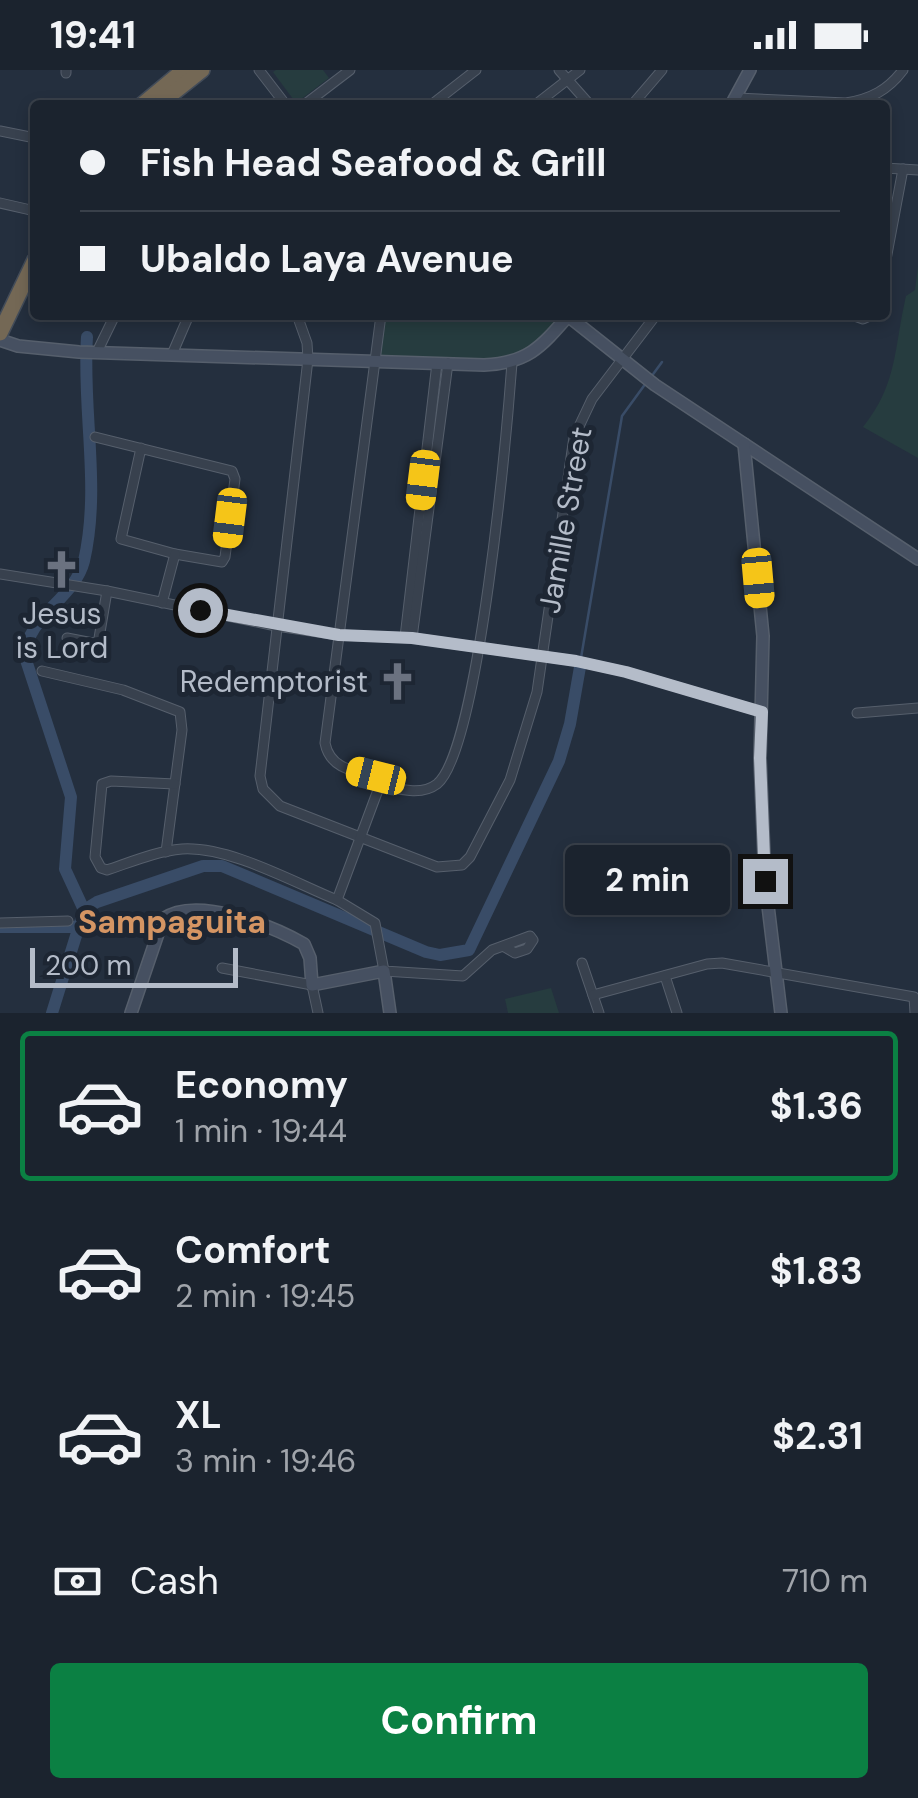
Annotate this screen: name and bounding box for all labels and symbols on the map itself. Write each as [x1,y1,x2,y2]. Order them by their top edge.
street label: Jamille Street [529,424,601,616]
car [404,448,442,512]
car [211,486,249,550]
car [740,547,776,609]
church icon: Jesus is Lord [41,548,83,590]
route start [178,588,223,633]
place label: Jesus is Lord [16,594,108,667]
church icon: Redemptorist [377,660,419,702]
place label: Redemptorist [180,662,368,701]
car [343,754,409,798]
callout: 2 min [565,846,730,916]
route end [743,859,788,904]
district label: Sampaguita [78,901,266,943]
scale bar [30,943,238,988]

